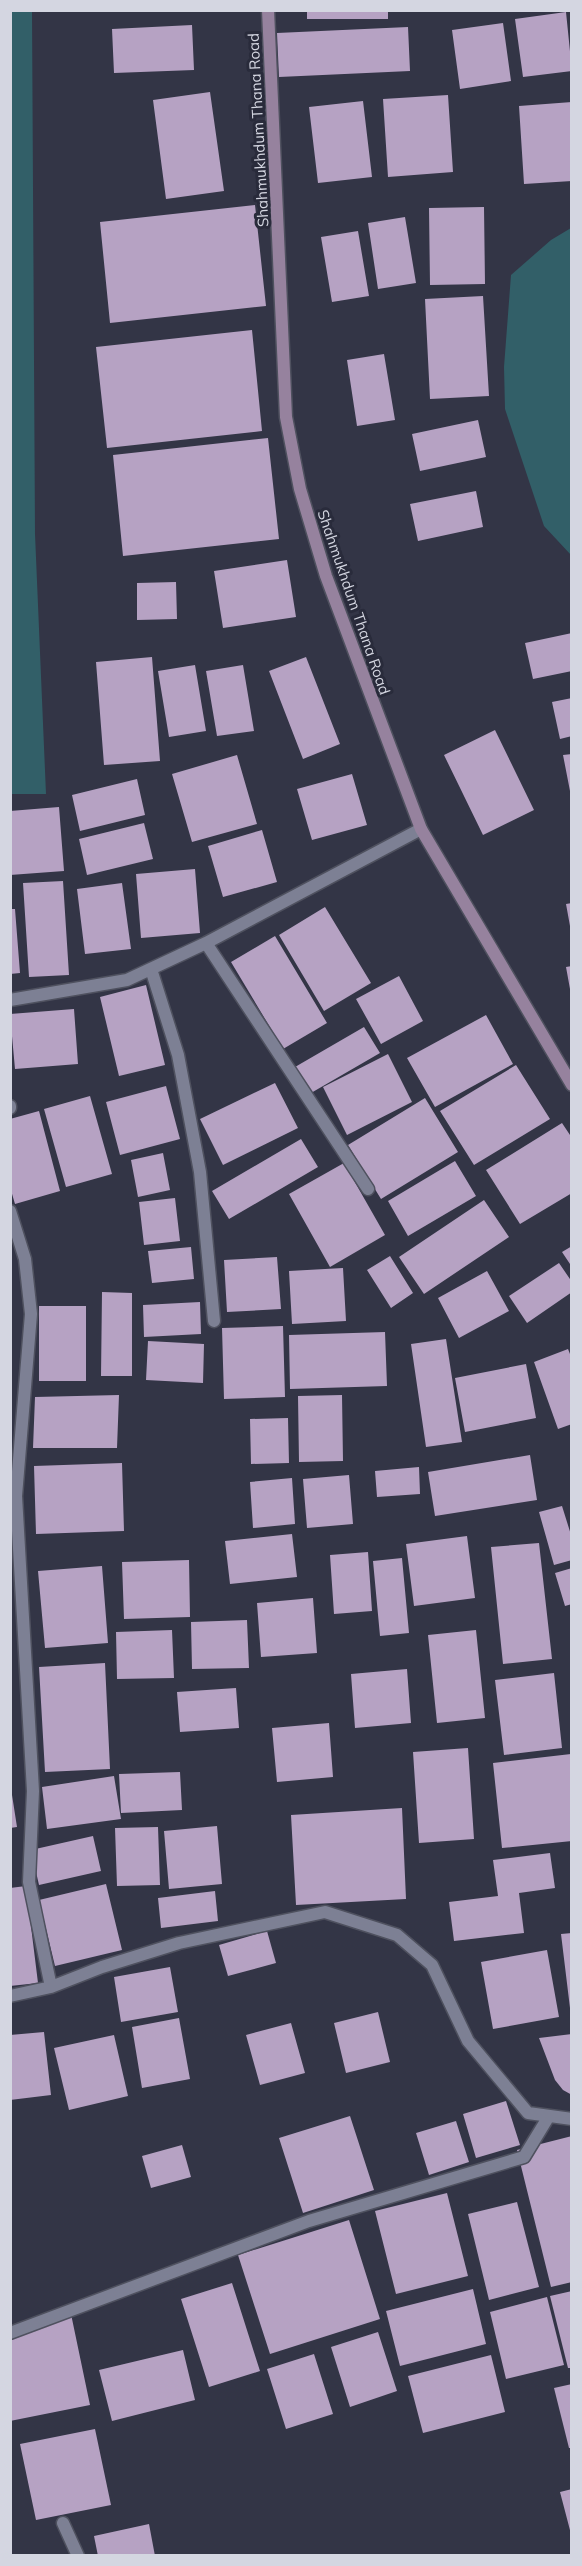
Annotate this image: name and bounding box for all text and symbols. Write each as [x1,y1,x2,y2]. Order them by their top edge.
street label: Shahmukhdum Thana Road [243,32,273,228]
street label: Shahmukhdum Thana Road [313,507,395,697]

